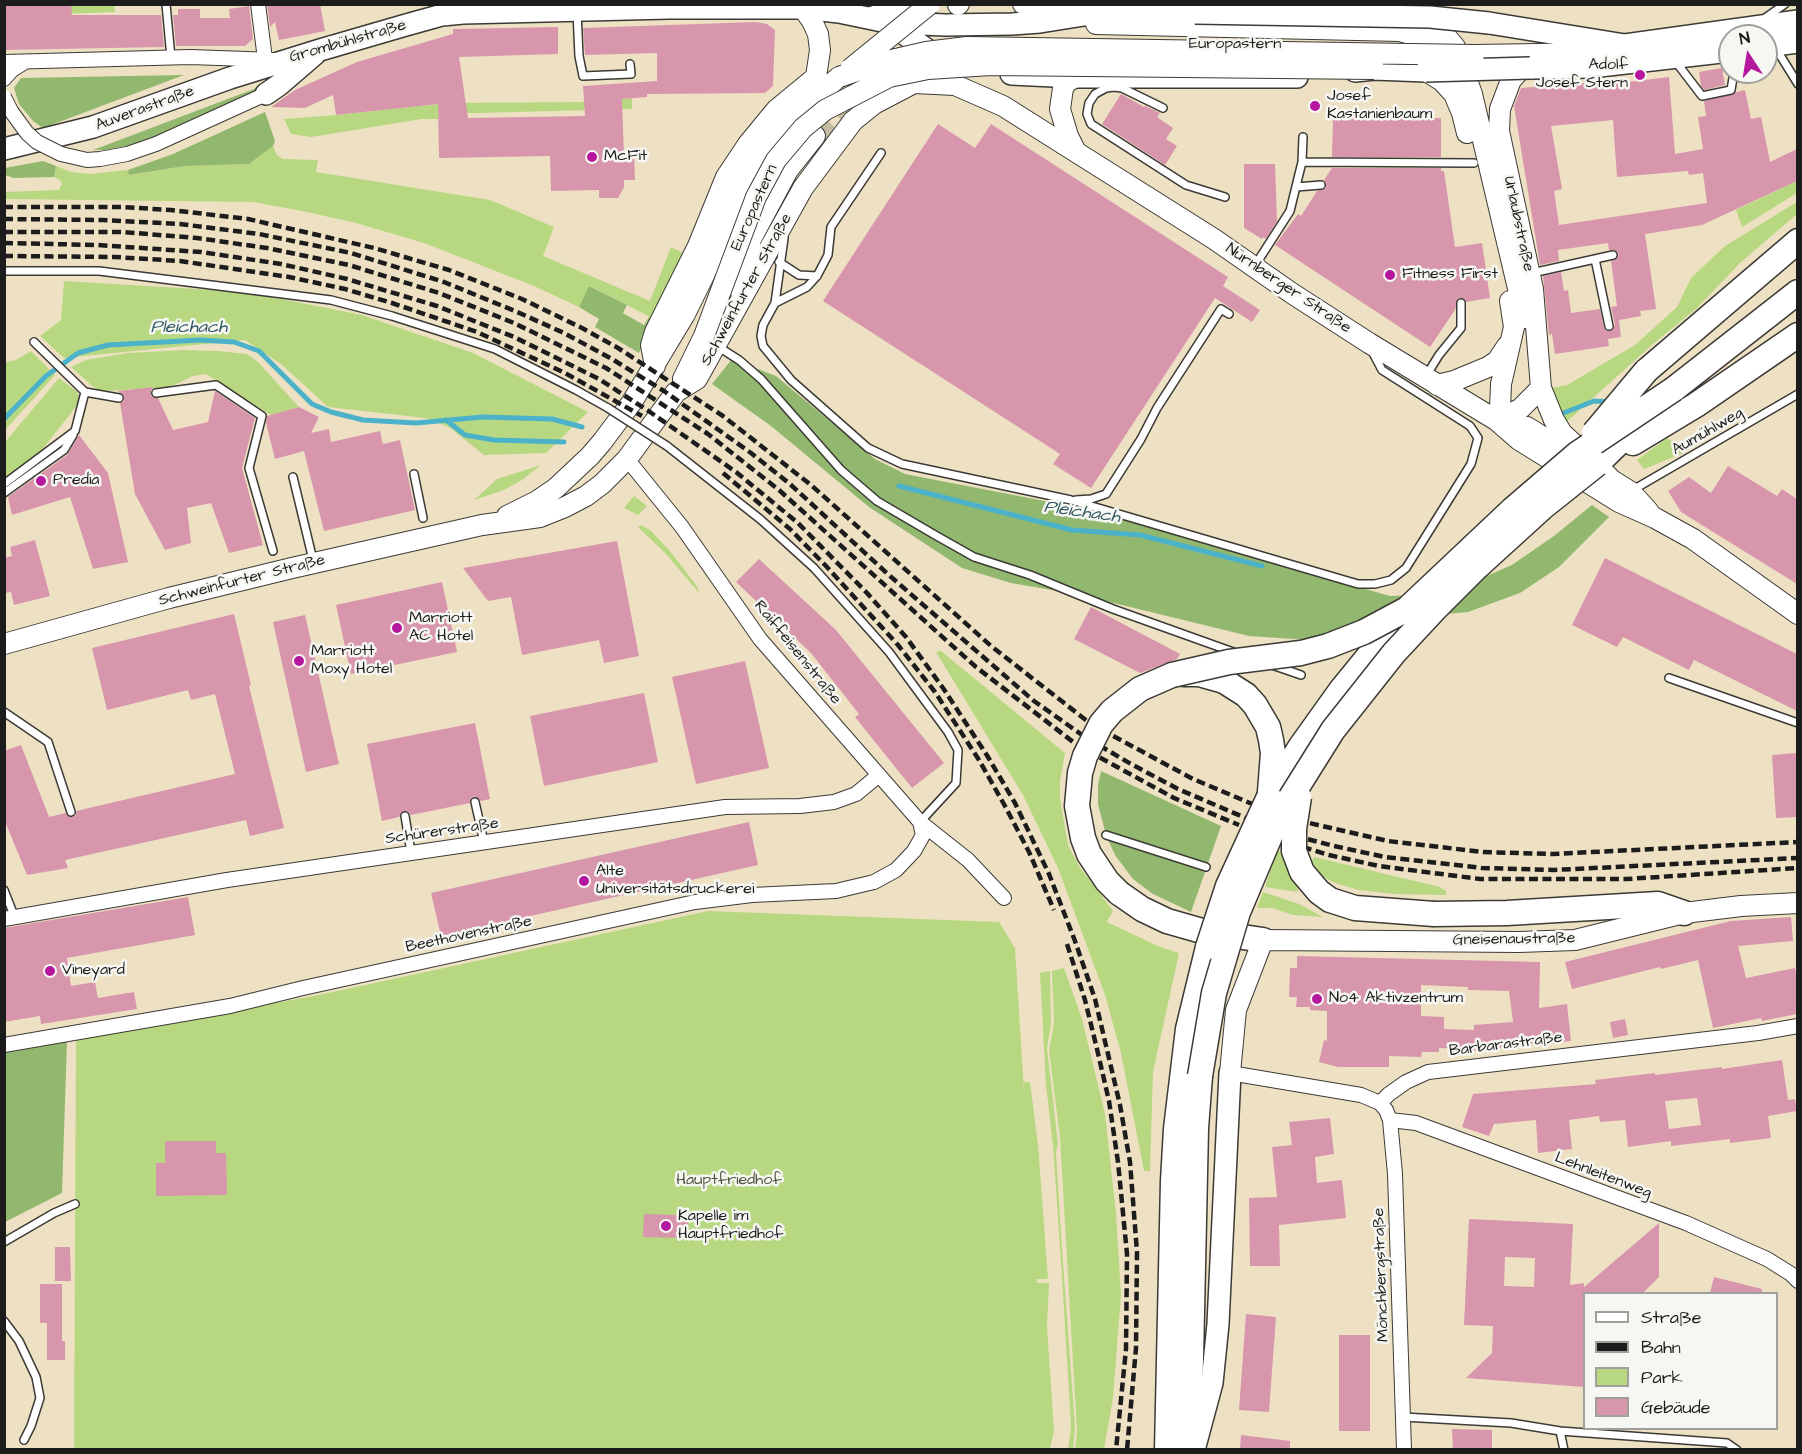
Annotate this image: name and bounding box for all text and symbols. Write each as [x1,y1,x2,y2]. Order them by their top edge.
street label: Grombühlstraße [287,16,409,68]
north arrow [1718,24,1778,84]
text: N [1737,27,1752,50]
street label: Europastern [1189,35,1281,55]
place label: Adolf Josef Stern [1536,56,1628,94]
marker: Adolf Josef Stern [1633,68,1647,82]
street label: Auverastraße [93,82,197,136]
place label: Josef Kastanienbaum [1327,87,1432,125]
marker: Josef Kastanienbaum [1308,99,1322,113]
place label: McFit [604,147,647,167]
marker: McFit [585,150,599,164]
street label: Europastern [727,162,783,254]
street label: Urlaubstraße [1499,175,1537,273]
street label: Schweinfurter Straße [697,211,797,369]
street label: Nürnberger Straße [1222,240,1354,338]
place label: Fitness First [1402,265,1498,285]
marker: Fitness First [1383,268,1397,282]
water label: Pleichach [151,317,227,339]
street label: Aumühlweg [1669,404,1747,460]
place label: Predia [53,471,99,491]
marker: Predia [34,474,48,488]
water label: Pleichach [1043,497,1121,529]
street label: Schweinfurter Straße [157,551,327,611]
street label: Raiffeisenstraße [749,597,845,709]
place label: Marriott AC Hotel [409,609,473,647]
marker: Marriott AC Hotel [390,621,404,635]
place label: Marriott Moxy Hotel [311,642,392,680]
marker: Marriott Moxy Hotel [292,654,306,668]
street label: Schürerstraße [384,815,500,849]
place label: Alte Universitätsdruckerei [596,862,754,900]
marker: Alte Universitätsdruckerei [577,874,591,888]
street label: Beethovenstraße [404,912,534,958]
street label: Gneisenaustraße [1453,929,1575,951]
place label: Vineyard [62,961,125,981]
marker: Vineyard [43,964,57,978]
place label: No4 Aktivzentrum [1329,989,1463,1009]
marker: No4 Aktivzentrum [1310,992,1324,1006]
street label: Barbarastraße [1448,1029,1564,1061]
street label: Lehnleitenweg [1552,1149,1654,1203]
park label: Hauptfriedhof [676,1171,782,1191]
place label: Kapelle im Hauptfriedhof [678,1207,783,1245]
street label: Mönchbergstraße [1370,1207,1394,1343]
marker: Kapelle im Hauptfriedhof [659,1219,673,1233]
legend [1583,1292,1778,1430]
text: Straße [1641,1305,1701,1330]
text: Bahn [1641,1335,1681,1360]
text: Park [1641,1365,1683,1390]
text: Gebäude [1641,1395,1711,1420]

